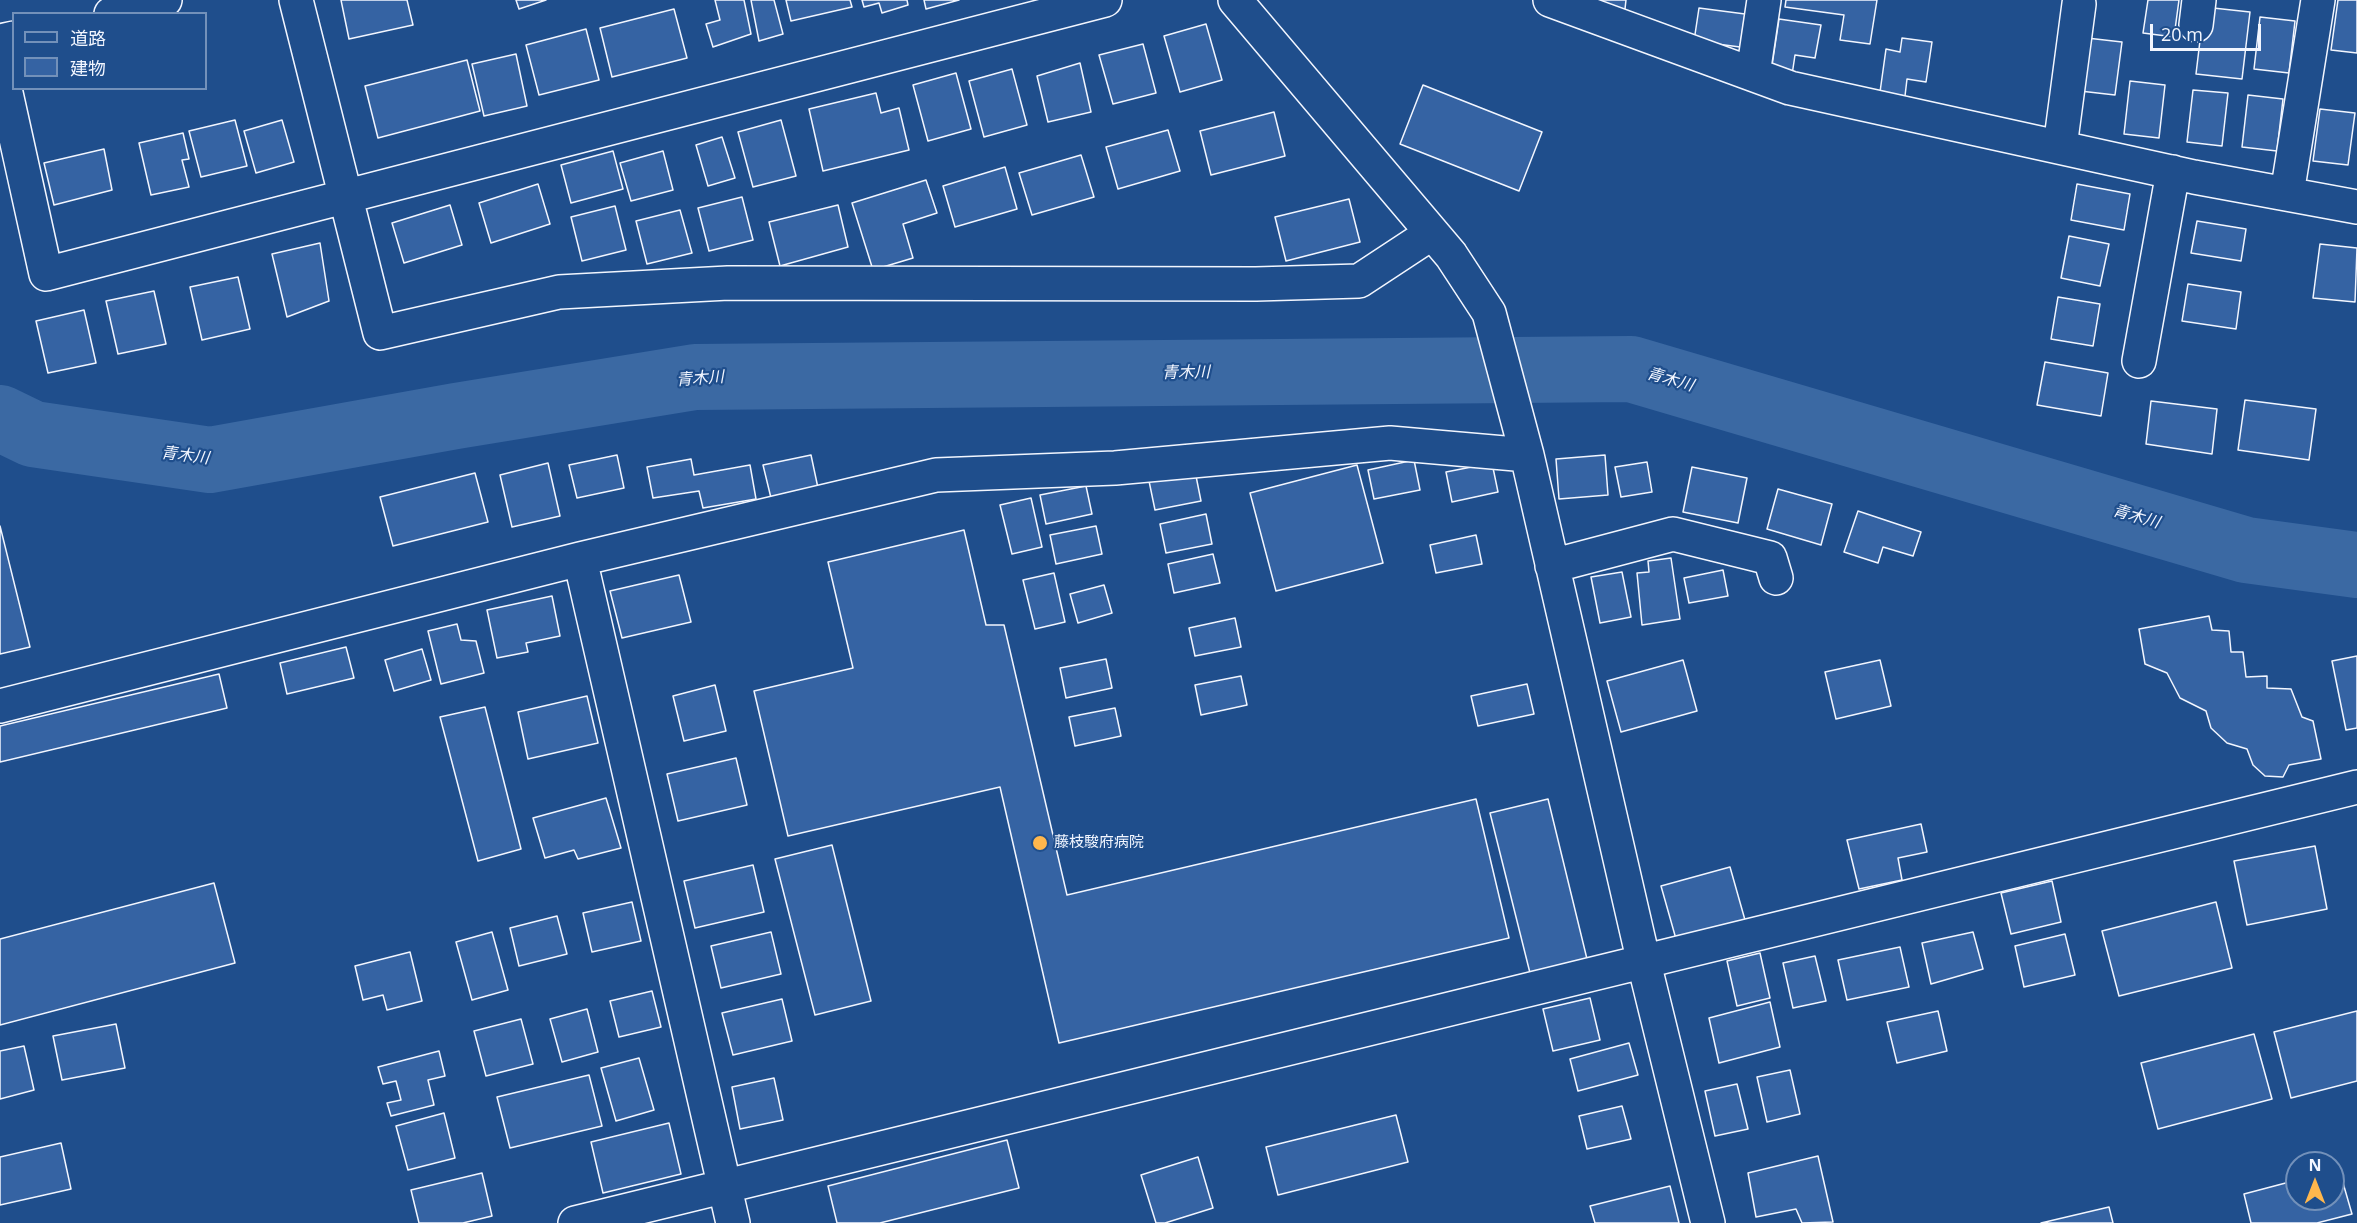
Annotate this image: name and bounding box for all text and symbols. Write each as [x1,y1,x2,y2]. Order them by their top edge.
legend [12,12,207,90]
scale bar [2153,12,2264,50]
text: 20 m [2161,22,2203,46]
text: 道路 [70,26,106,50]
text: 建物 [70,56,106,80]
water label: 青木川 [1162,363,1210,383]
water label: 青木川 [1644,364,1696,396]
water label: 青木川 [675,368,725,390]
water label: 青木川 [160,444,210,468]
water label: 青木川 [2110,501,2162,533]
marker: 藤枝駿府病院 [1031,834,1049,852]
place label: 藤枝駿府病院 [1054,834,1144,852]
north arrow [2285,1151,2345,1211]
text: N [2308,1154,2322,1176]

